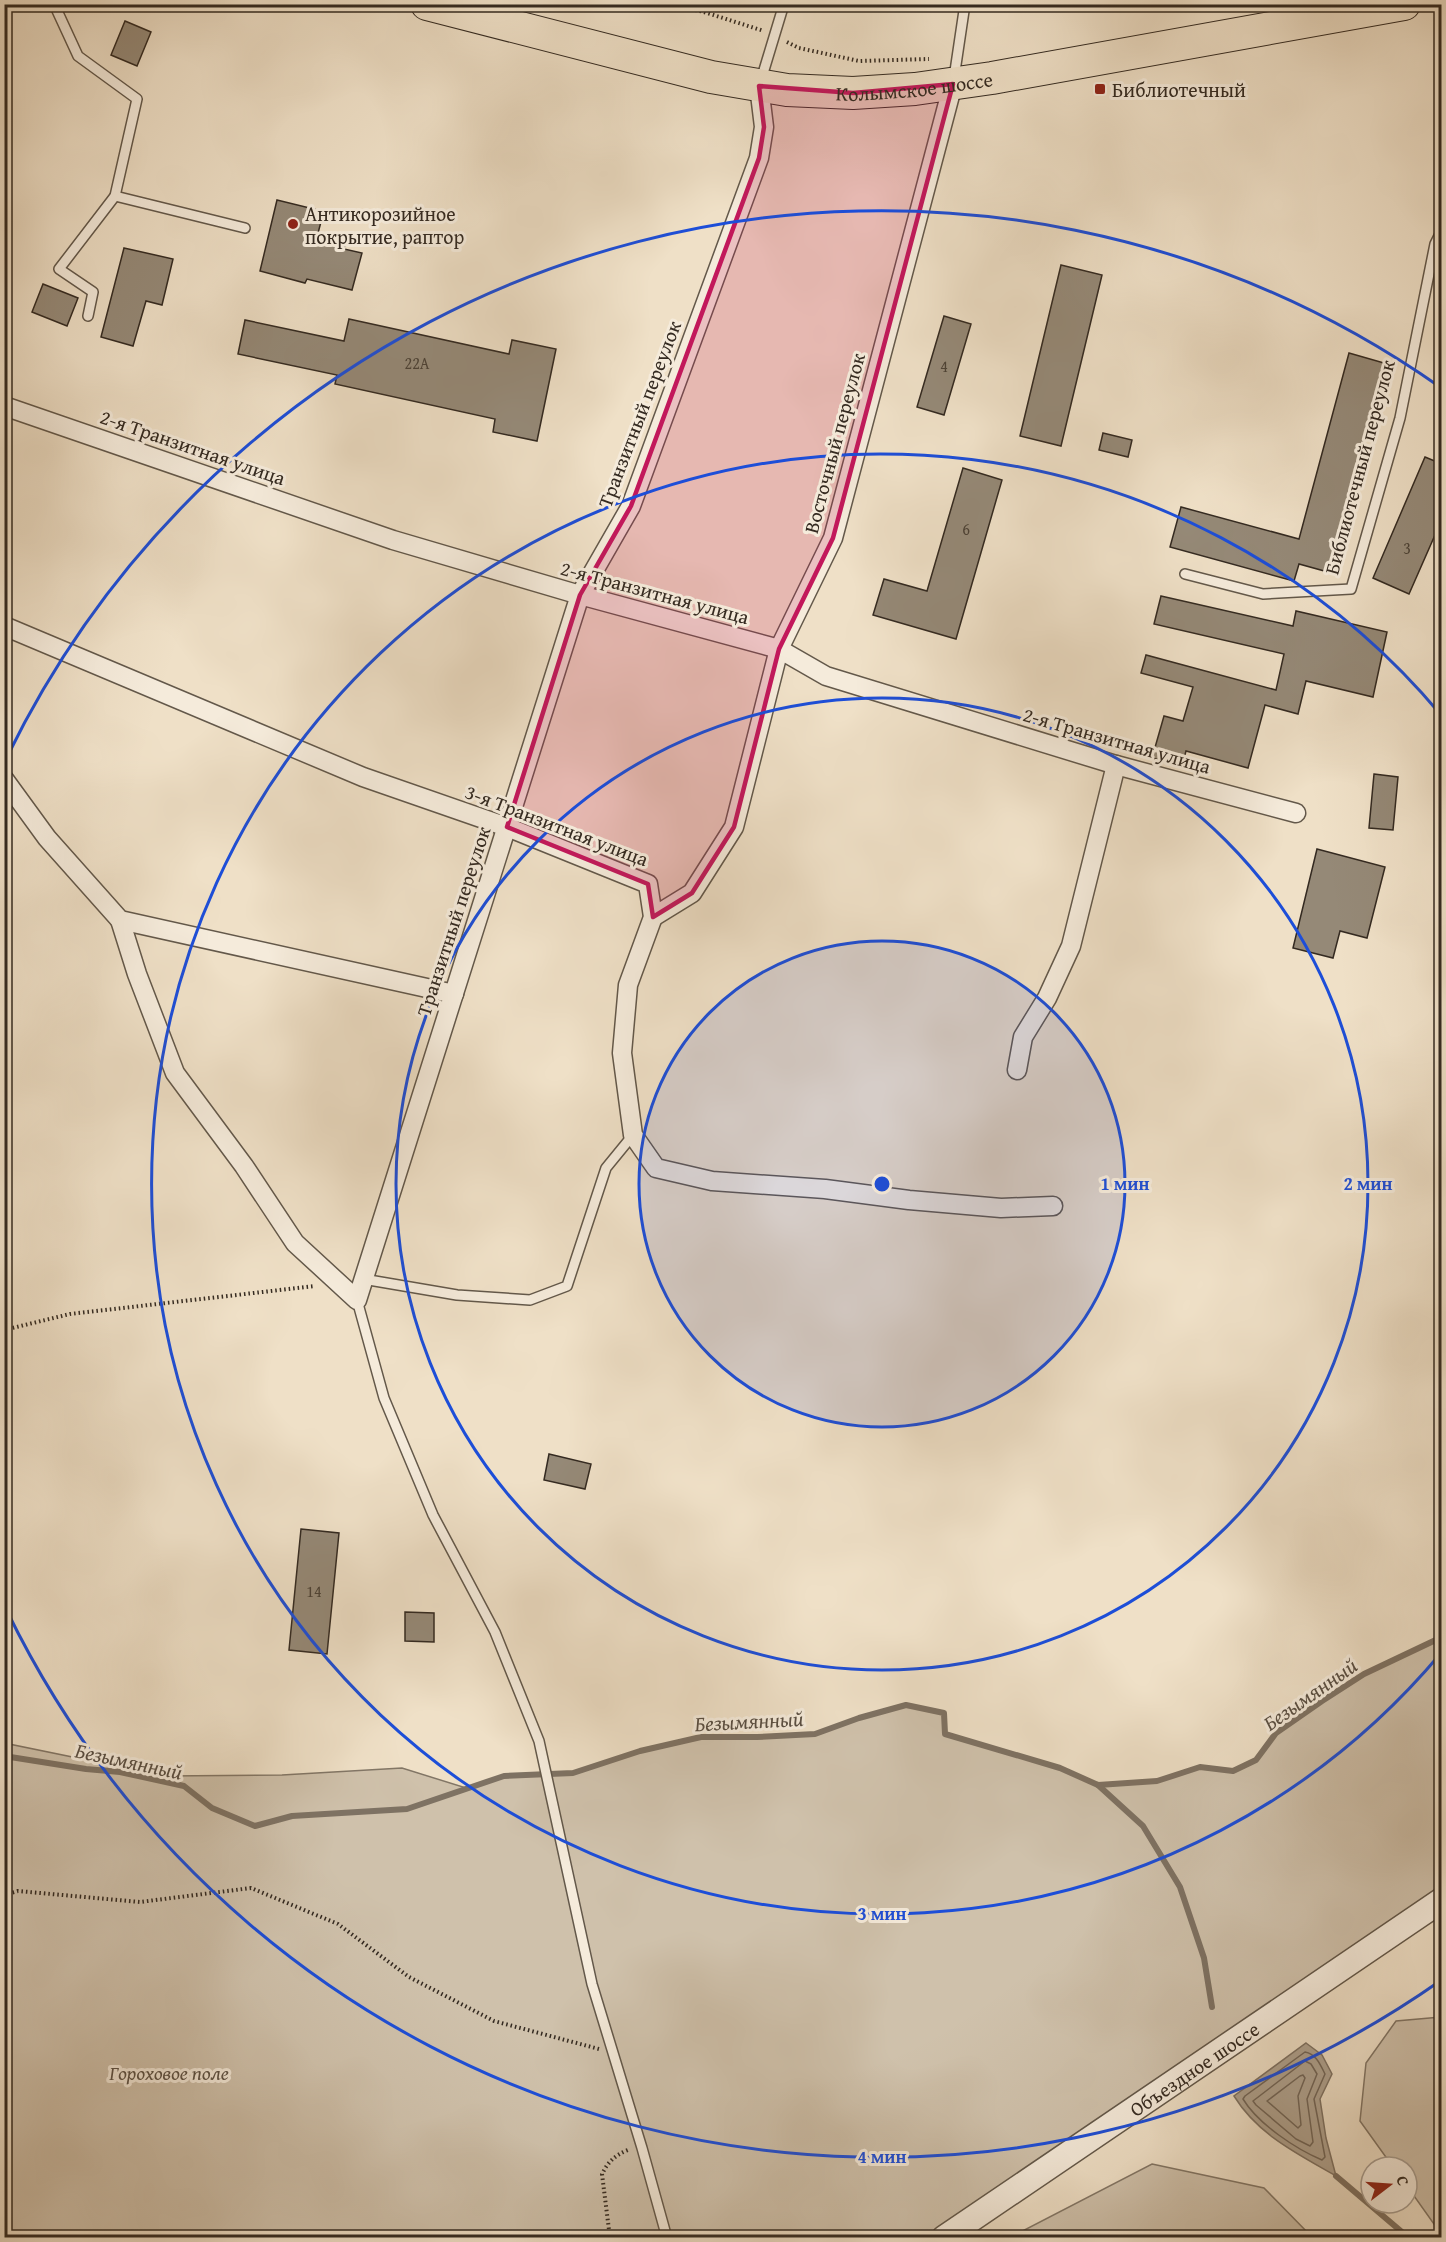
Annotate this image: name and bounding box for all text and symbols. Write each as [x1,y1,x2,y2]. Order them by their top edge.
street label: Колымское шоссе [835,64,995,108]
place label: Библиотечный [1112,75,1246,104]
marker: Библиотечный [1093,82,1107,96]
place label: Антикорозийное покрытие, раптор [305,199,464,251]
marker: Антикорозийное покрытие, раптор [286,217,300,231]
street label: Транзитный переулок [590,316,688,512]
street label: Восточный переулок [796,349,872,536]
house number: 22А [404,351,430,375]
house number: 4 [940,354,948,378]
street label: Библиотечный переулок [1316,356,1402,577]
street label: 2-я Транзитная улица [97,402,290,492]
house number: 6 [962,517,970,541]
house number: 3 [1403,536,1411,560]
street label: 2-я Транзитная улица [558,553,753,631]
street label: 2-я Транзитная улица [1020,699,1215,781]
street label: 3-я Транзитная улица [461,777,653,873]
street label: Транзитный переулок [409,822,498,1020]
text: 1 мин [1100,1170,1150,1197]
text: 2 мин [1343,1170,1393,1197]
centre of rings [872,1174,892,1194]
house number: 14 [306,1579,322,1603]
water label: Безымянный [1256,1650,1364,1738]
water label: Безымянный [694,1703,805,1739]
water label: Безымянный [72,1735,186,1788]
text: 3 мин [857,1900,907,1927]
street label: Объездное шоссе [1123,2014,1265,2123]
park label: Гороховое поле [108,2058,229,2087]
text: 4 мин [857,2143,907,2170]
north arrow [1359,2155,1419,2215]
text: С [1391,2173,1416,2188]

